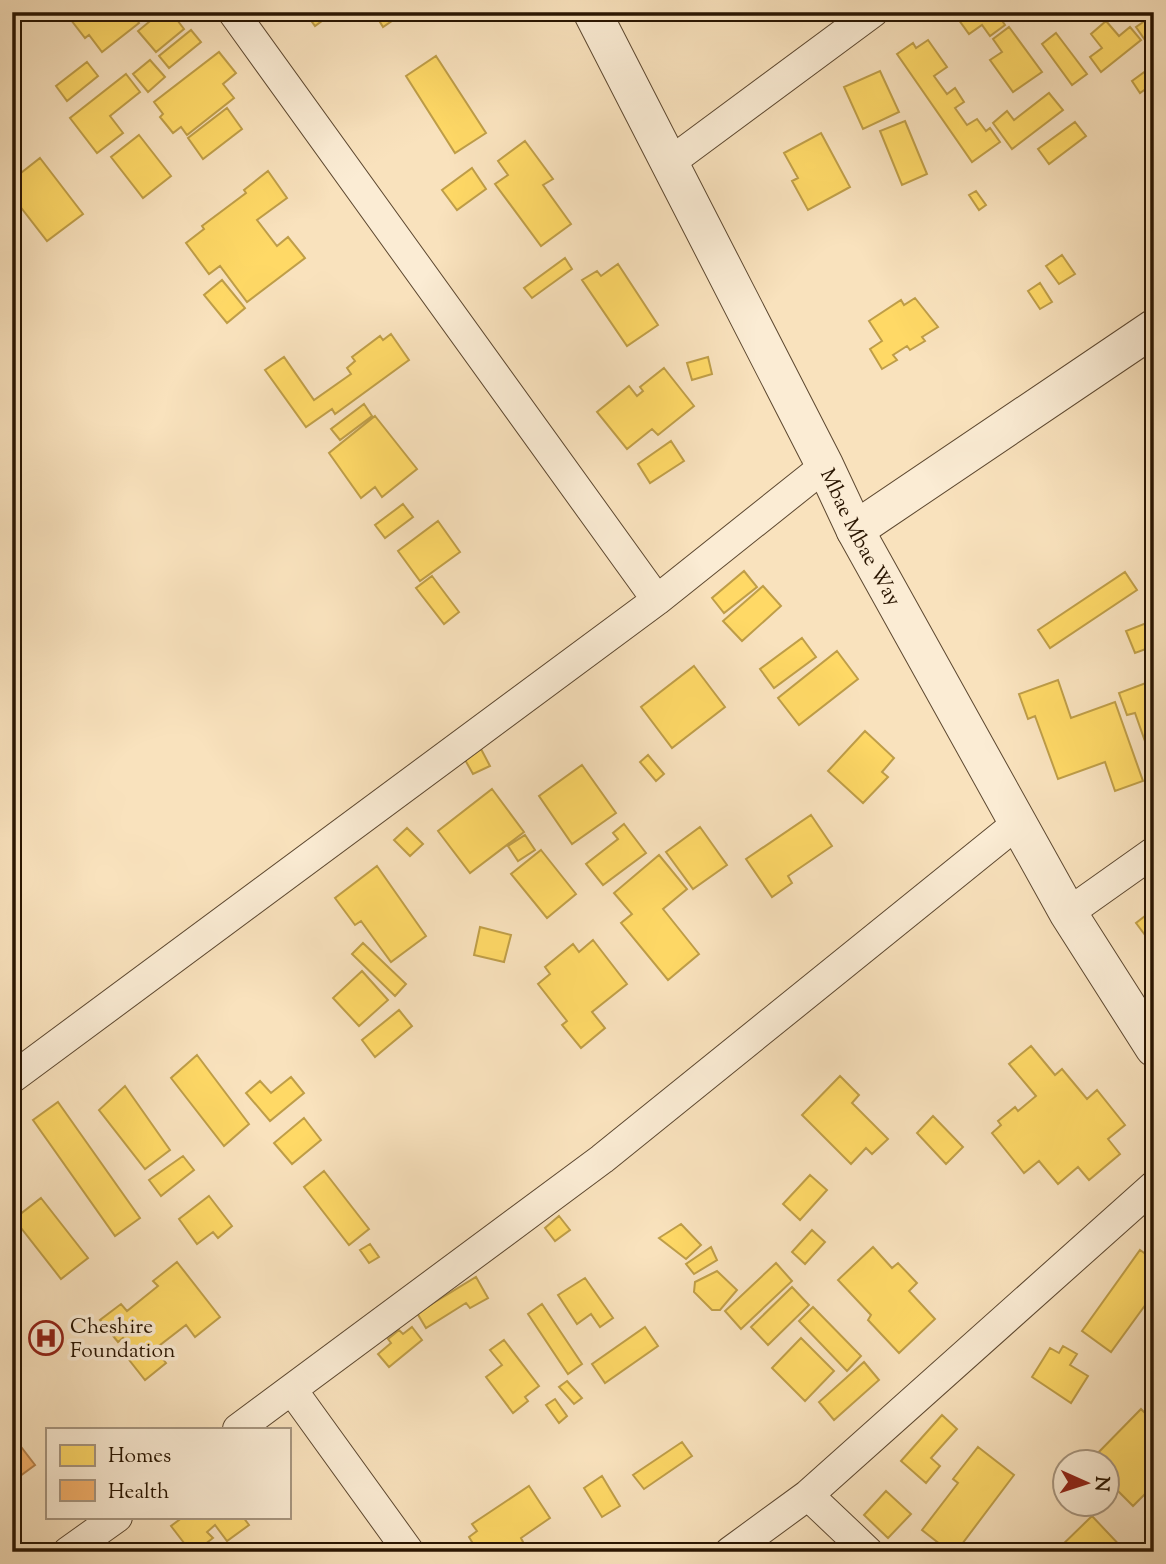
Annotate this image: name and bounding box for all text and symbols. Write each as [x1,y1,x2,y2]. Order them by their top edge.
street label: Mbae Mbae Way [811,464,908,613]
place label: Cheshire Foundation [70,1313,175,1367]
hospital icon: Cheshire Foundation [27,1319,65,1357]
legend [46,1428,290,1518]
text: Homes [108,1442,171,1472]
north arrow [1050,1448,1120,1518]
text: N [1087,1475,1114,1492]
text: Health [108,1478,169,1508]

